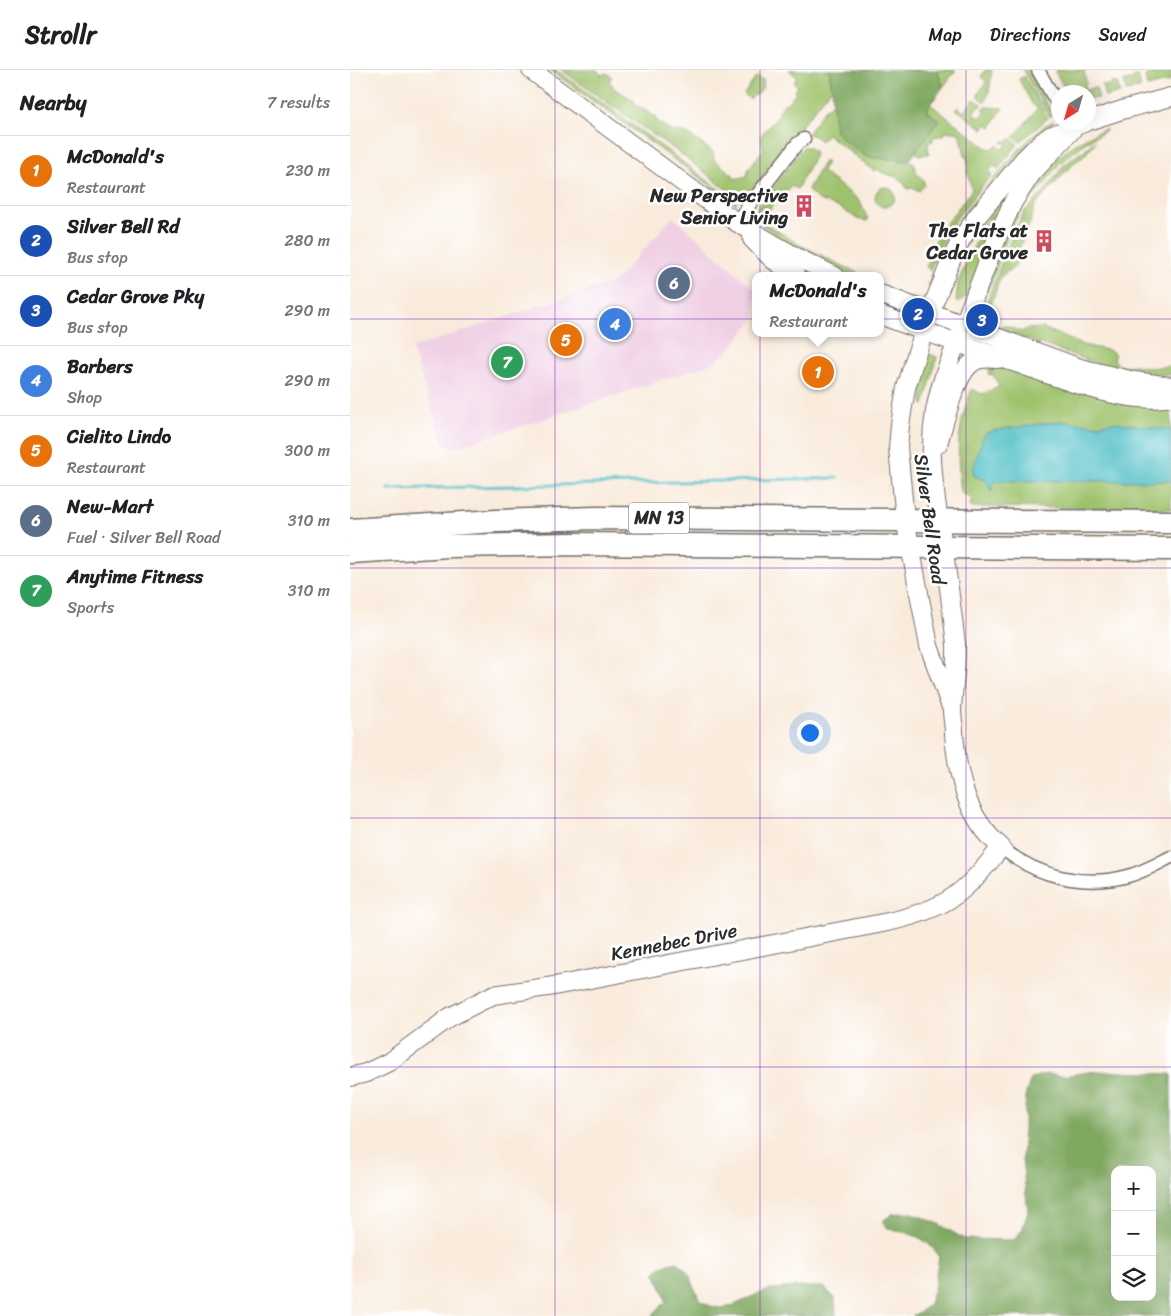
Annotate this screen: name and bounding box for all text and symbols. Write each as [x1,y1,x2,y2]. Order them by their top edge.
text: Strollr [25,14,96,56]
text: Map [929,19,962,51]
text: Directions [990,19,1071,51]
text: Saved [1099,19,1146,51]
text: Nearby [20,84,86,122]
north arrow [1051,85,1096,130]
text: 7 results [267,88,330,117]
text: McDonald's [67,140,164,173]
text: 1 [33,156,39,185]
text: 230 m [285,156,330,185]
text: Restaurant [67,173,146,202]
place label: New Perspective Senior Living [649,179,788,234]
building icon: New Perspective Senior Living [791,193,817,219]
text: Silver Bell Rd [67,210,179,243]
place label: The Flats at Cedar Grove [925,214,1029,269]
text: 2 [31,226,41,255]
text: 280 m [285,226,330,255]
building icon: The Flats at Cedar Grove [1031,228,1057,254]
text: Bus stop [67,243,128,272]
pin: 6 [658,264,690,302]
popup [752,272,884,337]
text: McDonald's [769,274,867,307]
text: Cedar Grove Pky [67,280,204,313]
pin: 2 [902,295,934,333]
text: 3 [32,296,40,325]
text: 290 m [284,296,330,325]
pin: 3 [966,301,998,339]
pin: 4 [599,305,631,343]
text: Restaurant [769,307,849,336]
text: Bus stop [67,313,128,342]
pin: 5 [550,321,582,359]
pin: 7 [491,343,523,381]
text: Barbers [67,350,133,383]
pin: 1 [802,353,834,391]
text: 4 [31,366,41,395]
text: 290 m [284,366,330,395]
text: Shop [67,383,102,412]
text: Cielito Lindo [67,420,171,453]
text: 5 [31,436,41,465]
text: 300 m [285,436,330,465]
street label: Silver Bell Road [905,452,956,588]
text: Restaurant [67,453,146,482]
text: New-Mart [67,490,153,523]
road number: MN 13 [629,502,689,533]
text: 6 [31,506,41,535]
text: 310 m [288,506,330,535]
text: Fuel · Silver Bell Road [67,523,221,552]
text: Anytime Fitness [67,560,203,593]
text: 7 [31,576,41,605]
text: 310 m [288,576,330,605]
text: Sports [67,593,114,622]
your location [797,720,823,746]
street label: Kennebec Drive [608,914,740,970]
map controls [1111,1166,1156,1301]
button: + [1111,1166,1156,1211]
button: − [1111,1211,1156,1256]
button: layers [1111,1256,1156,1301]

